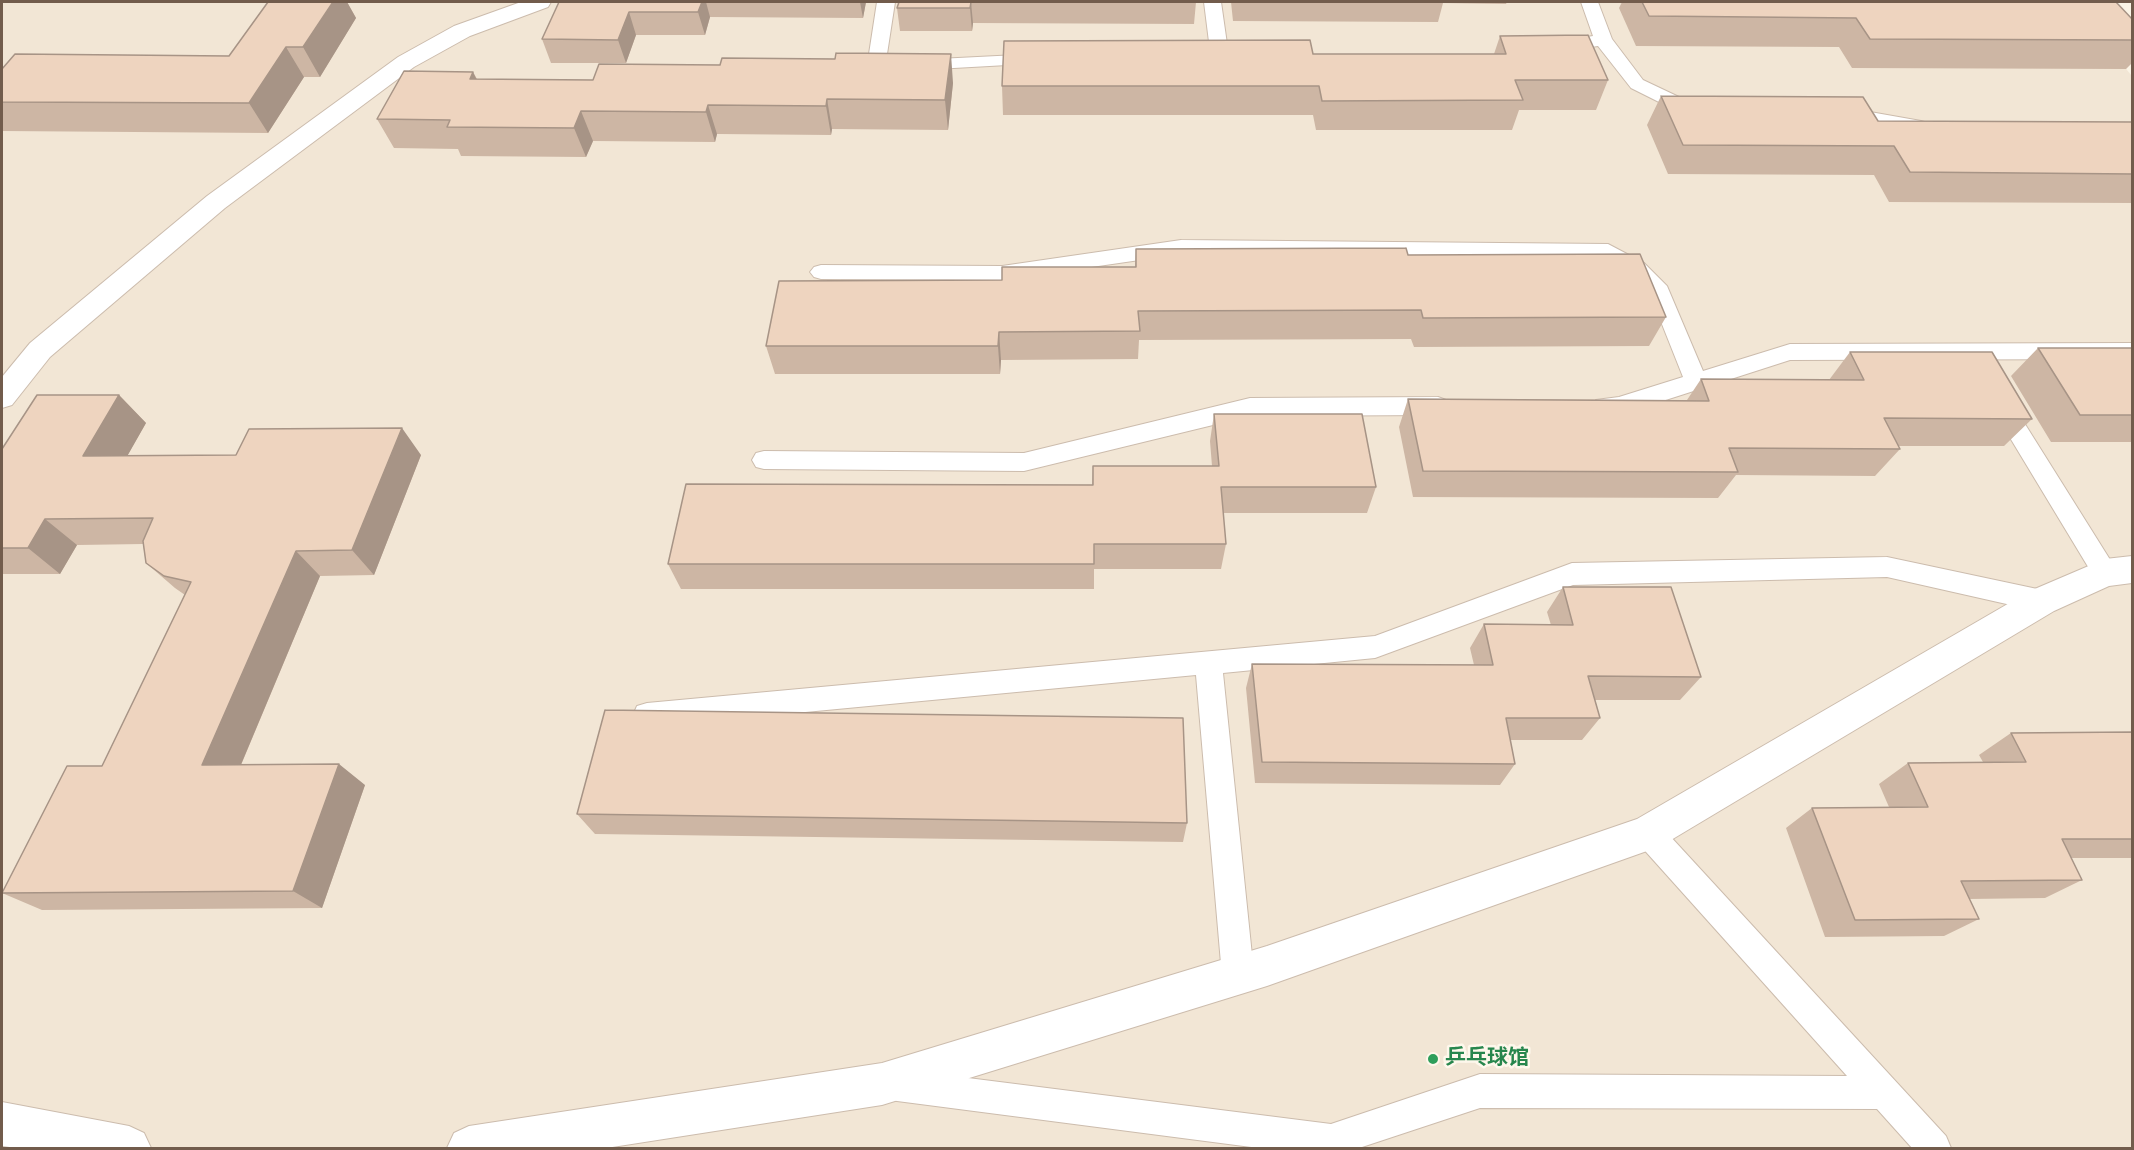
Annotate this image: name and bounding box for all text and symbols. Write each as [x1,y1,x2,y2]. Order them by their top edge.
place label: 乒乓球馆 [1445,1046,1529,1072]
marker: 乒乓球馆 [1426,1052,1440,1066]

